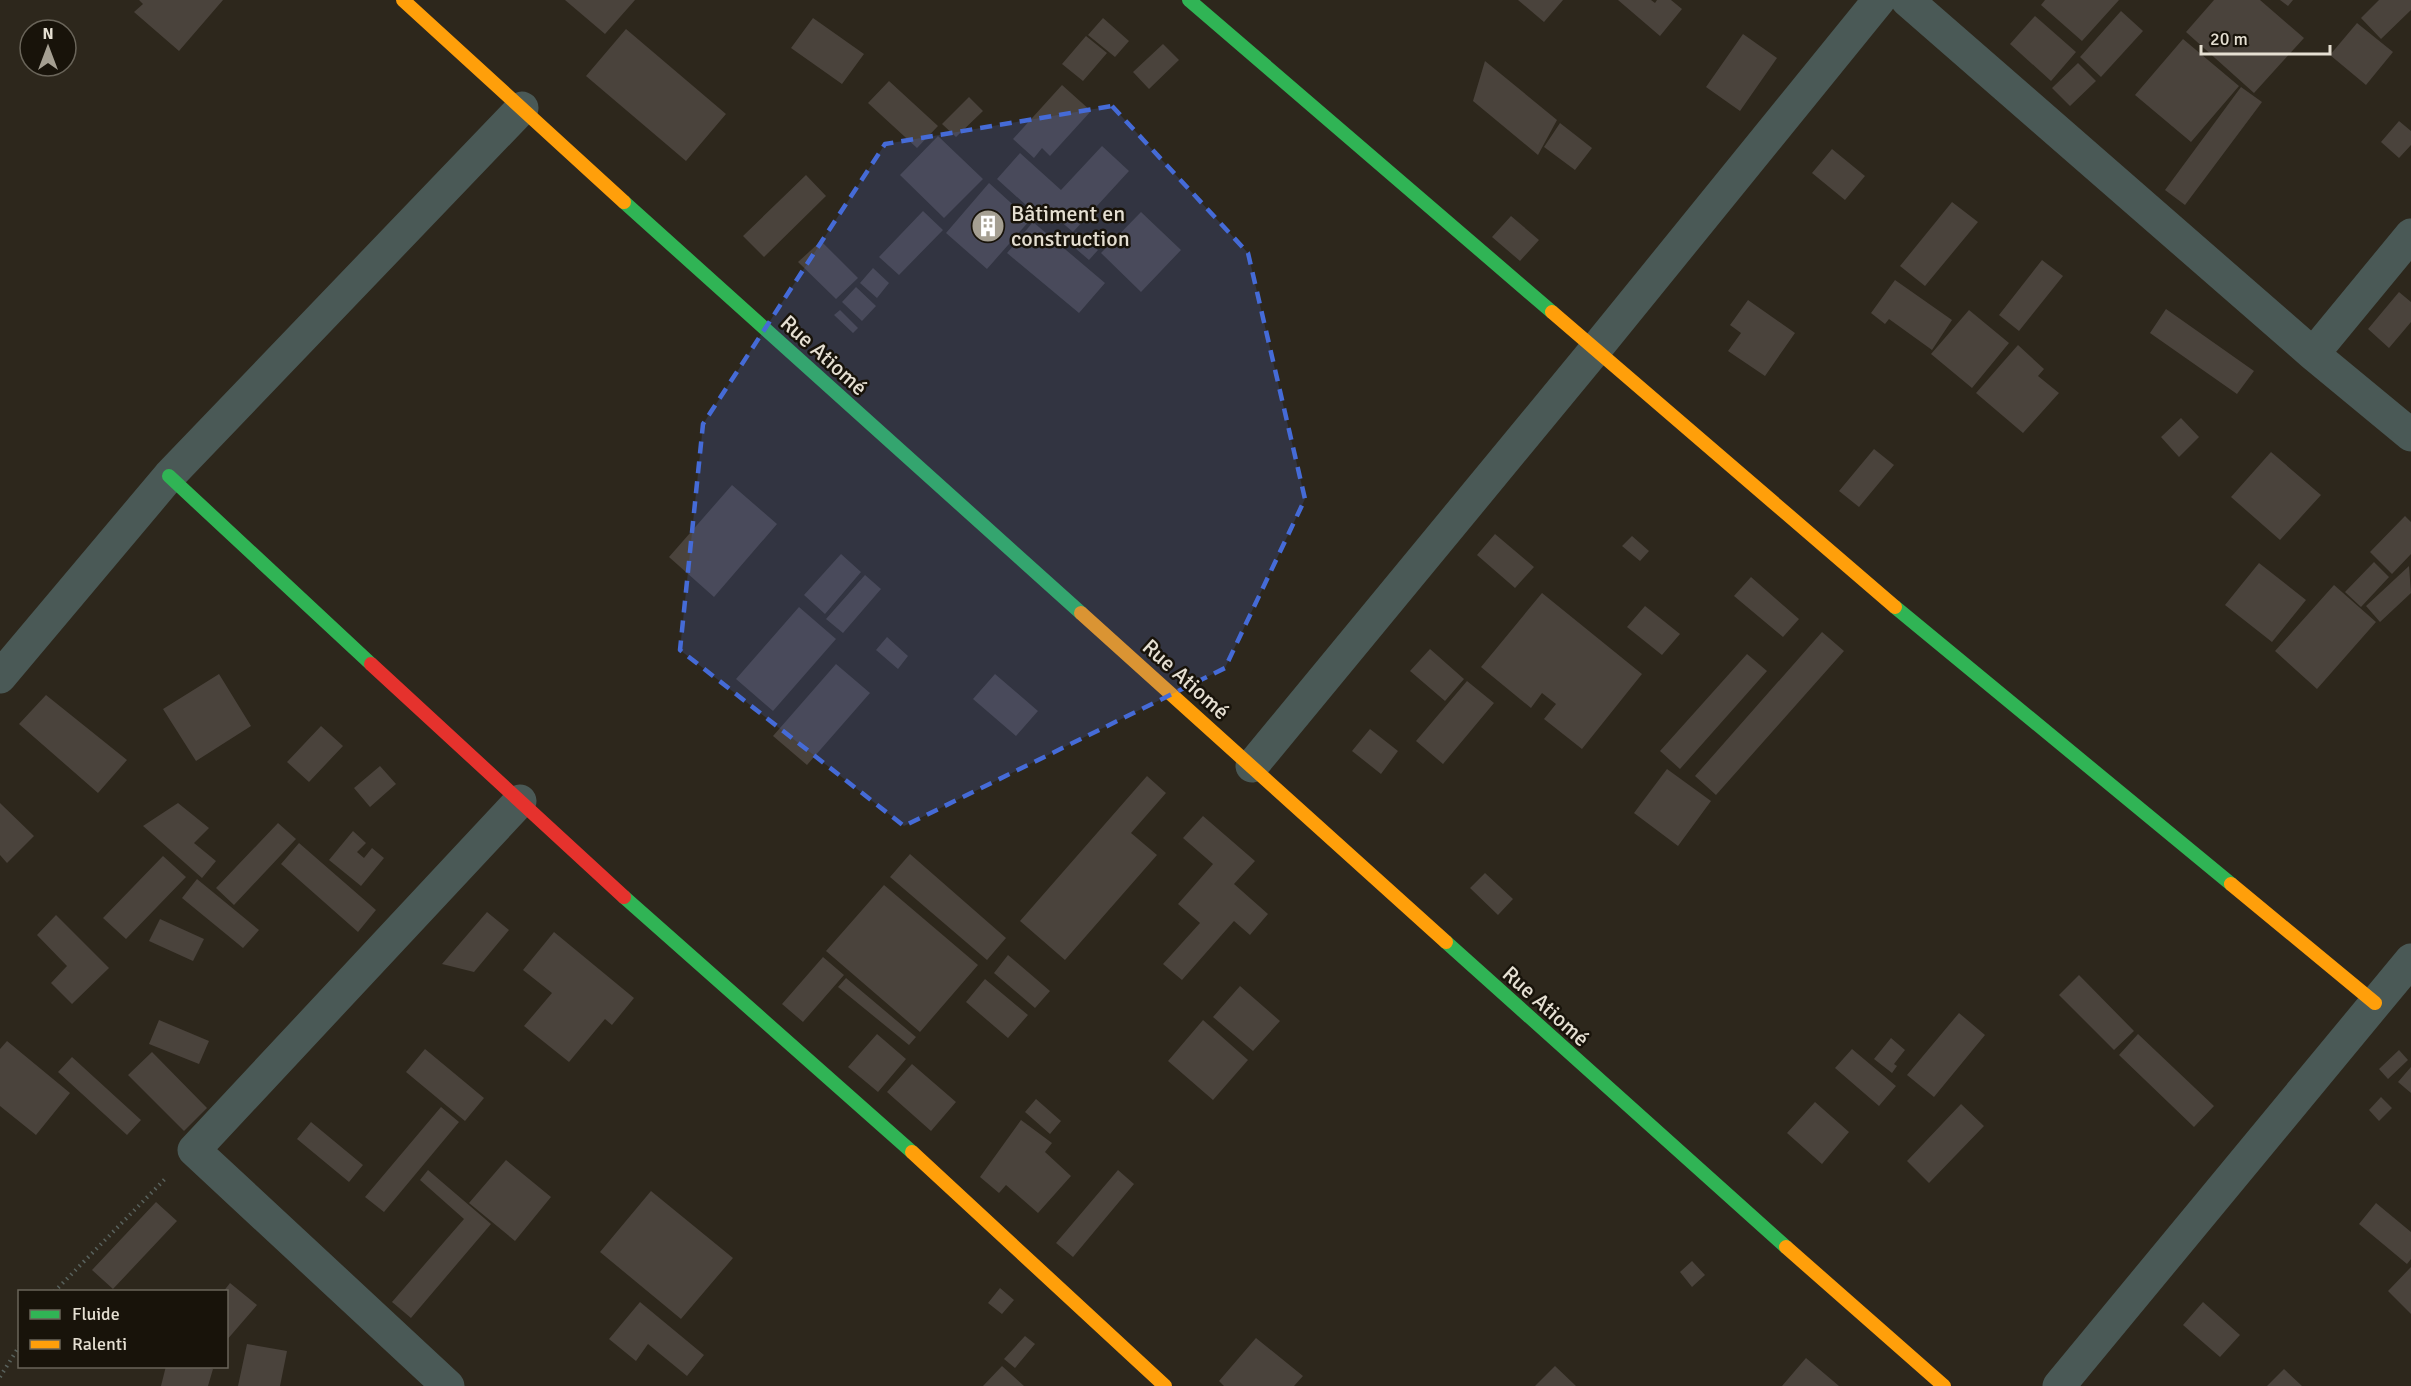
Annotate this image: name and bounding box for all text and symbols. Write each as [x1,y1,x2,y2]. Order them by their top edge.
north arrow [18,18,78,78]
scale bar [2201,18,2330,56]
text: N [42,24,54,44]
text: 20 m [2210,28,2248,50]
place label: Bâtiment en construction [1011,200,1130,252]
building icon: Bâtiment en construction [970,208,1006,244]
street label: Rue Atiomé [775,309,873,401]
street label: Rue Atiomé [1137,633,1235,725]
street label: Rue Atiomé [1497,960,1595,1052]
legend [18,1290,228,1368]
text: Fluide [72,1303,120,1325]
text: Ralenti [72,1333,127,1355]

